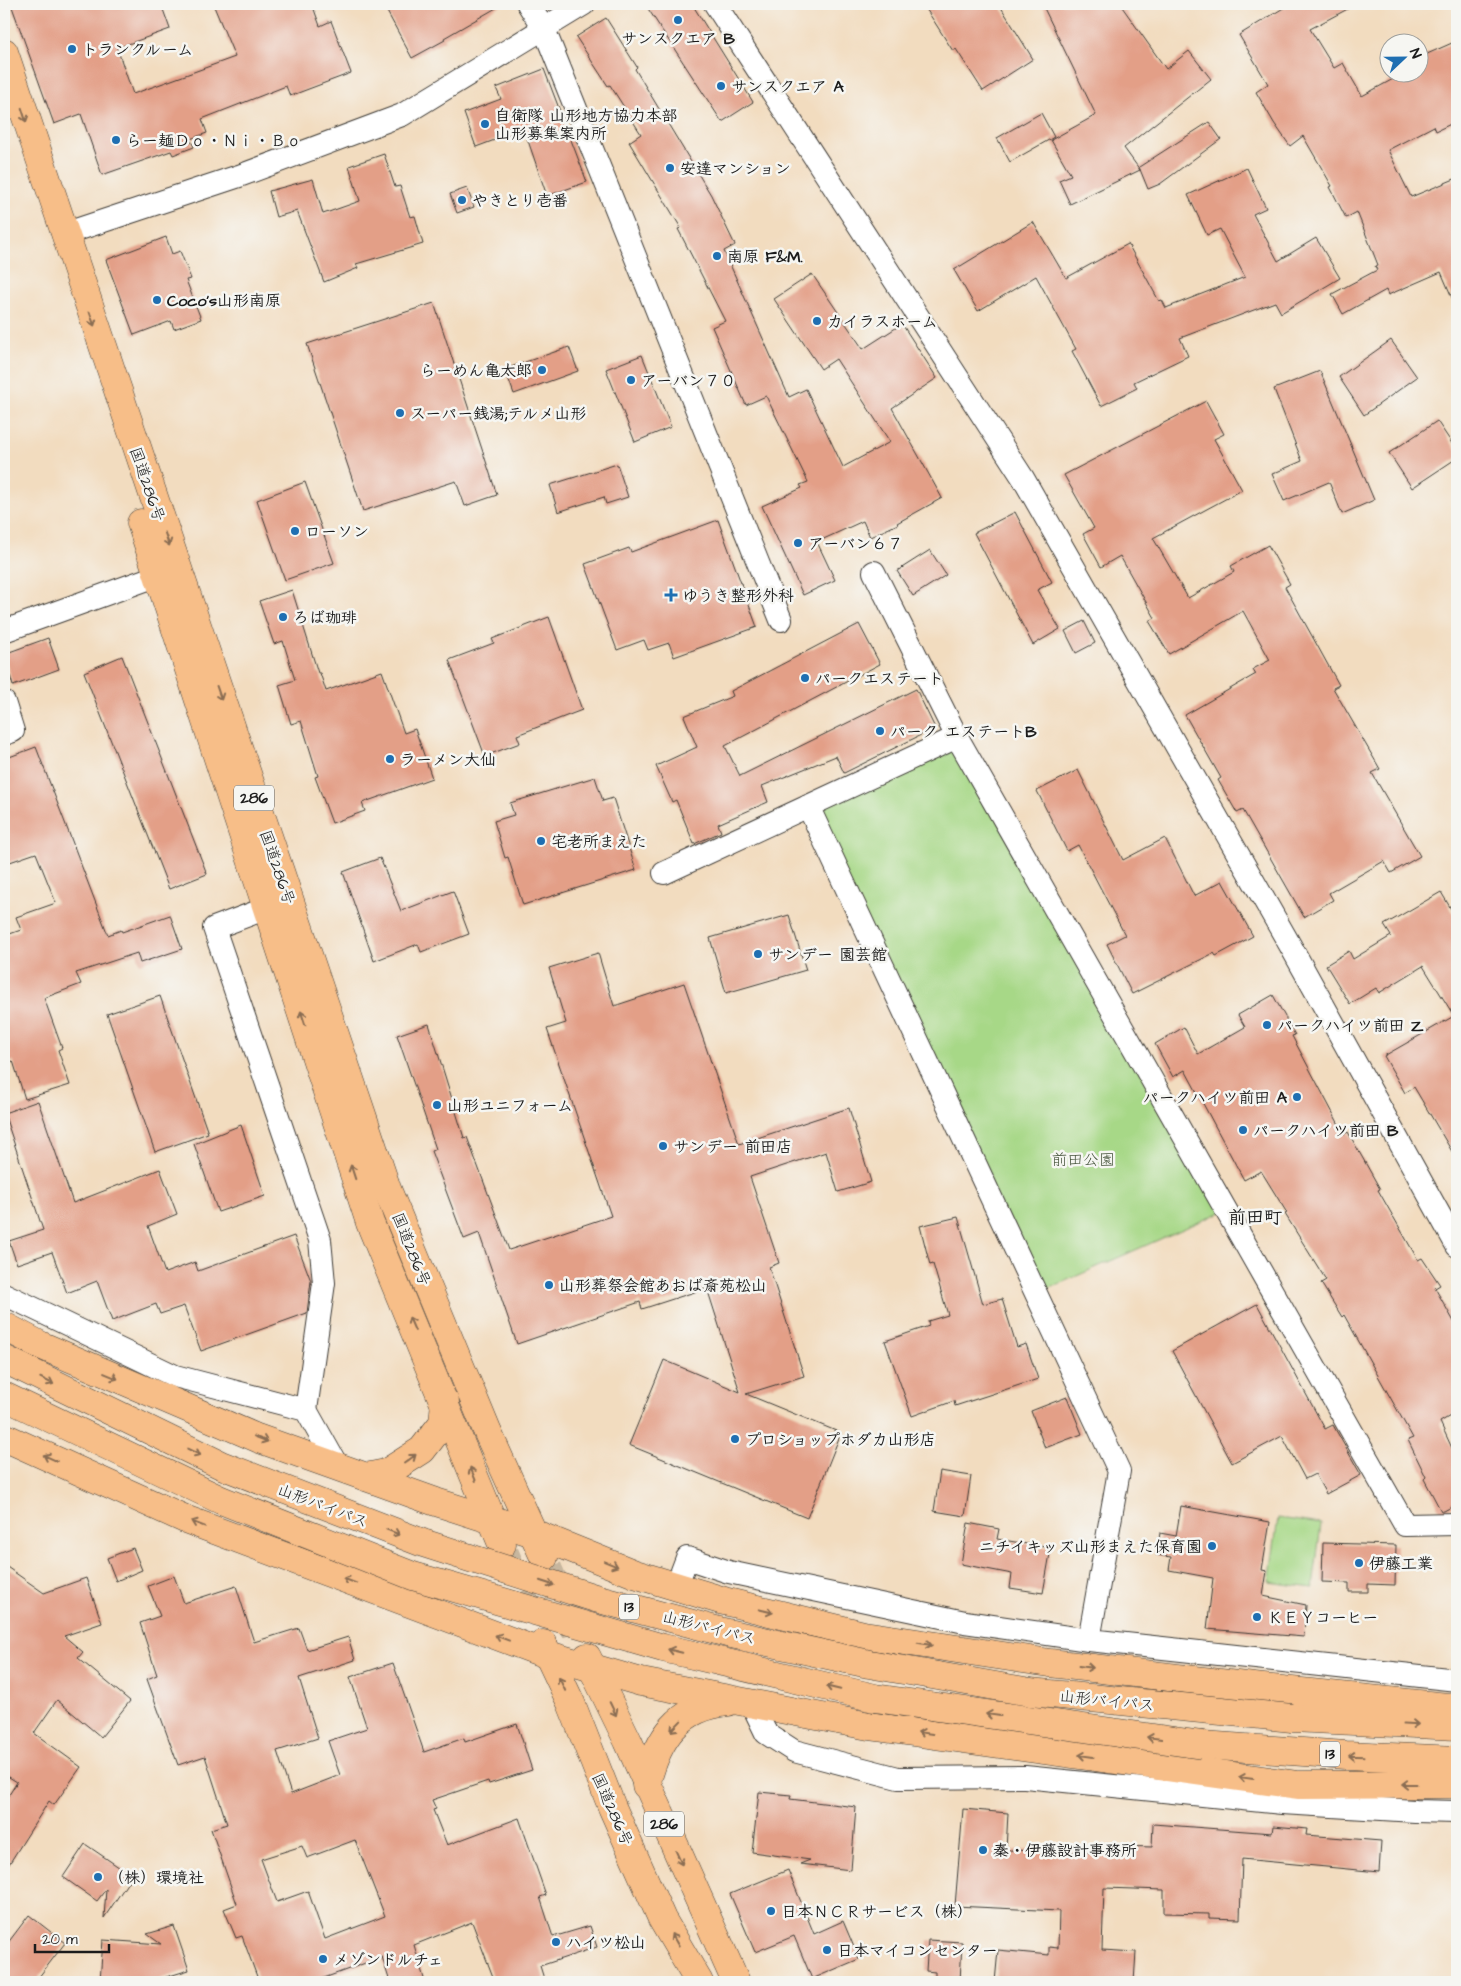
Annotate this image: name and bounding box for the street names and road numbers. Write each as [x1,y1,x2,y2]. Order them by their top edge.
street label: 国道286号 [124,444,170,525]
road number: 286 [234,786,274,810]
street label: 国道286号 [254,827,300,908]
street label: 国道286号 [386,1209,436,1289]
street label: 山形バイパス [274,1479,371,1533]
road number: 13 [619,1594,639,1620]
street label: 山形バイパス [660,1606,758,1650]
street label: 山形バイパス [1058,1685,1156,1717]
road number: 13 [1320,1742,1340,1766]
street label: 国道286号 [586,1769,638,1849]
road number: 286 [644,1812,684,1836]

